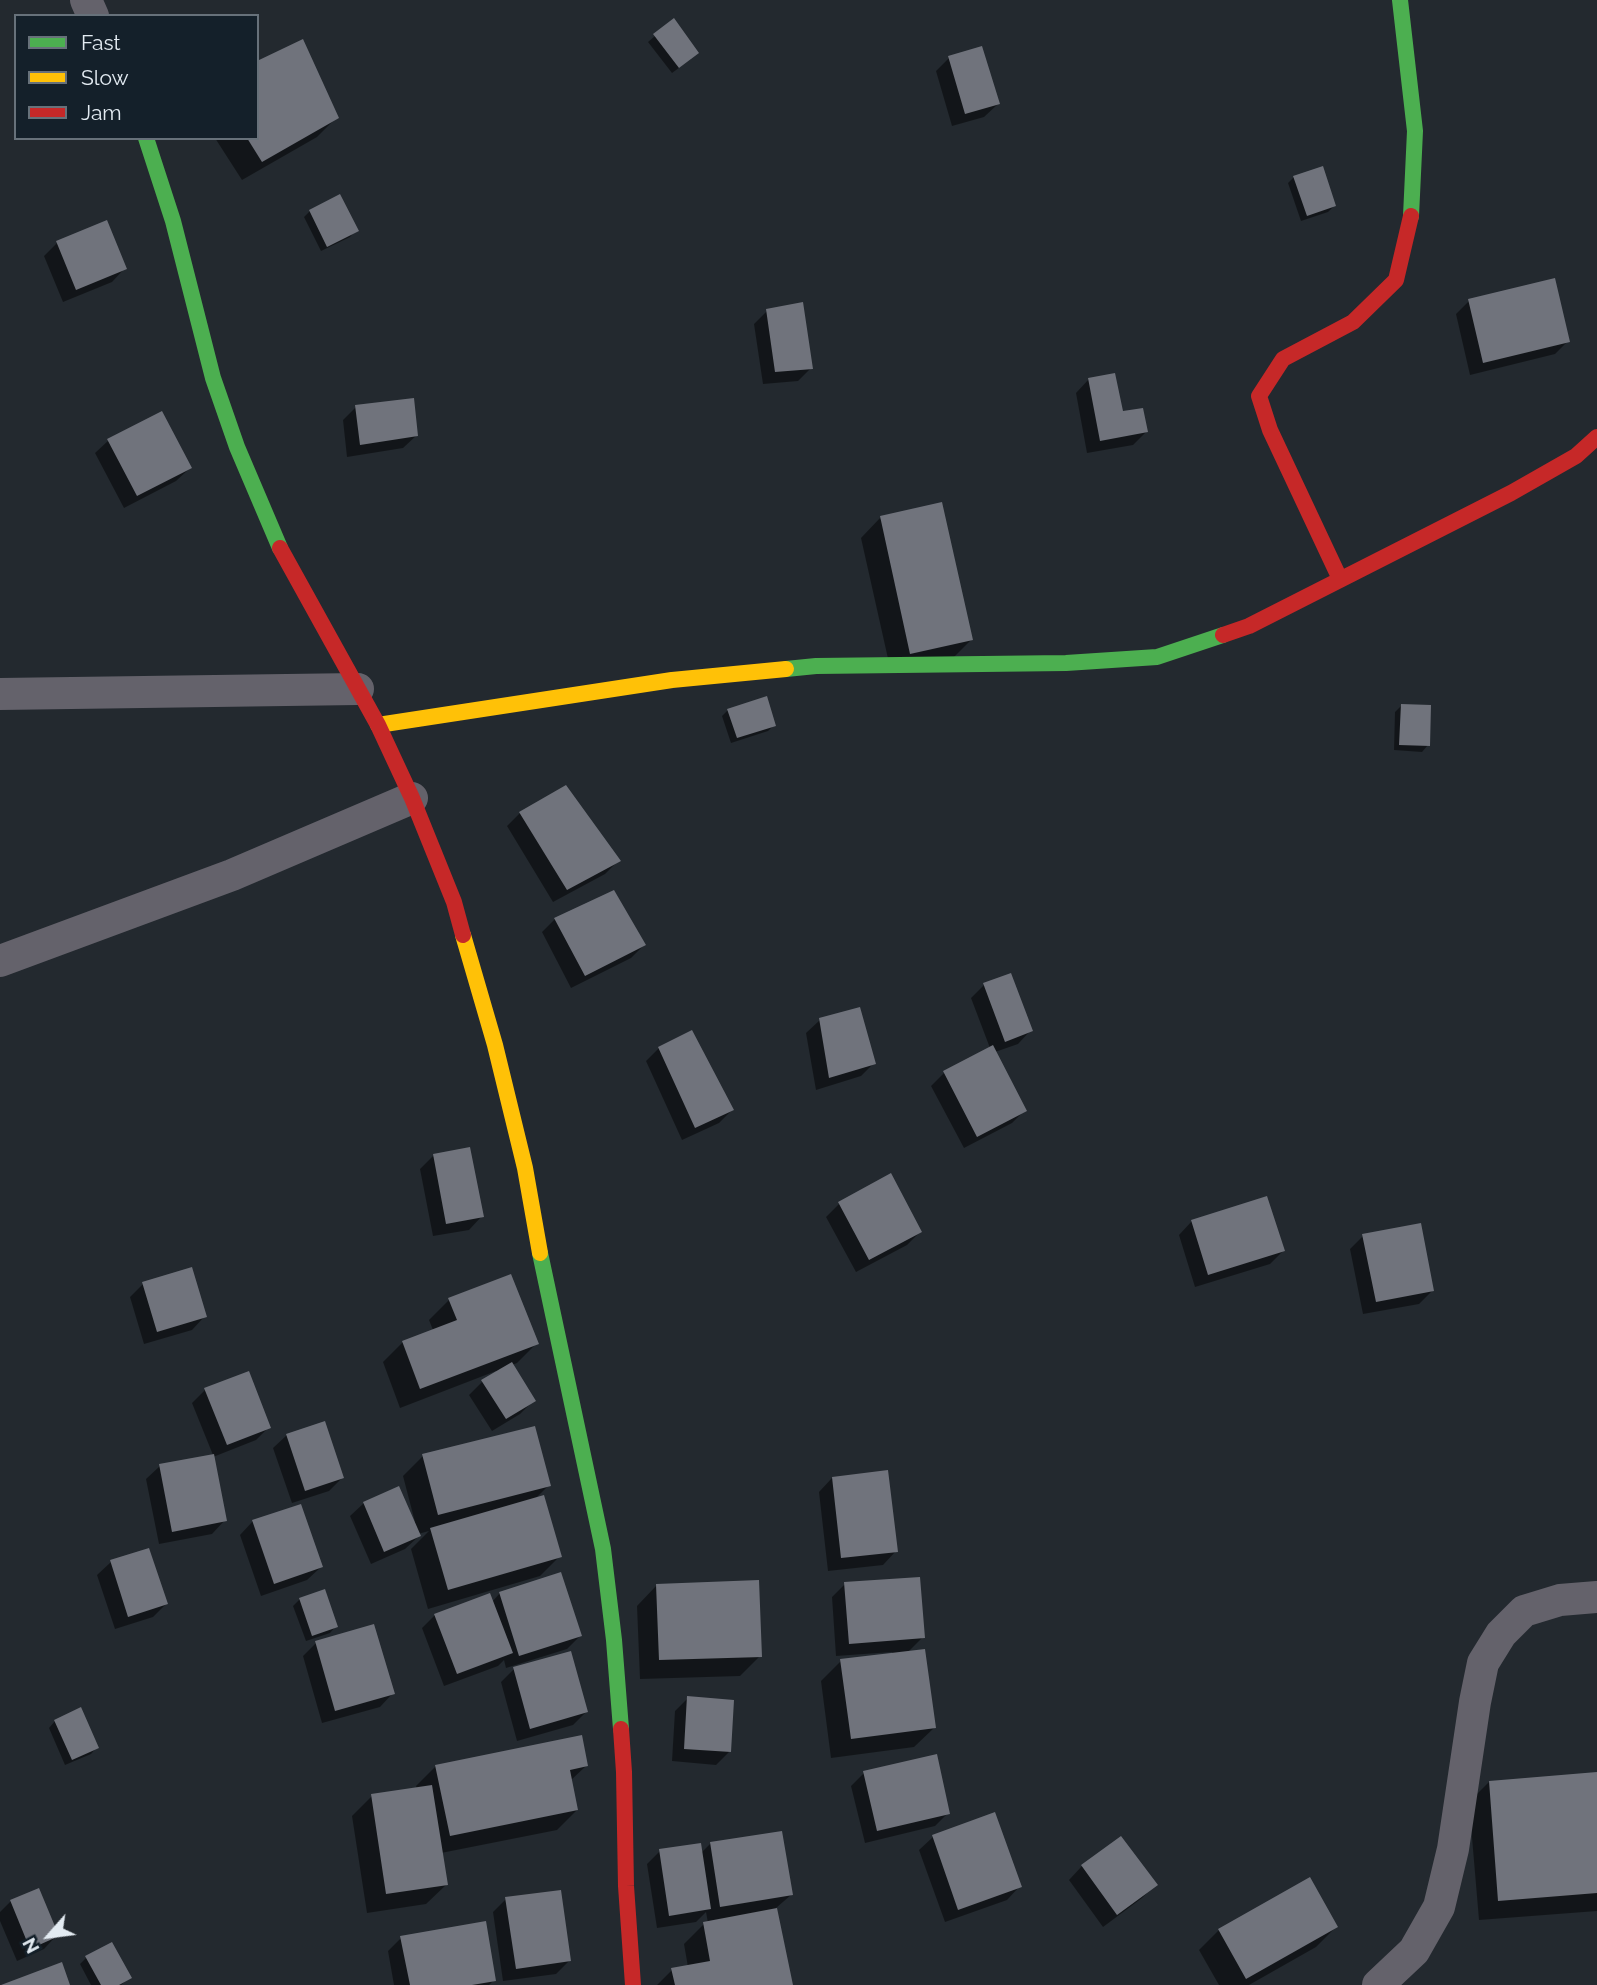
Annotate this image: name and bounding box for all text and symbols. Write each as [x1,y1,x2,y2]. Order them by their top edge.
legend [14,14,259,140]
text: Fast [81,30,121,55]
text: Slow [81,65,129,90]
text: Jam [81,100,122,125]
north arrow [14,1901,84,1971]
text: N [17,1934,44,1957]

